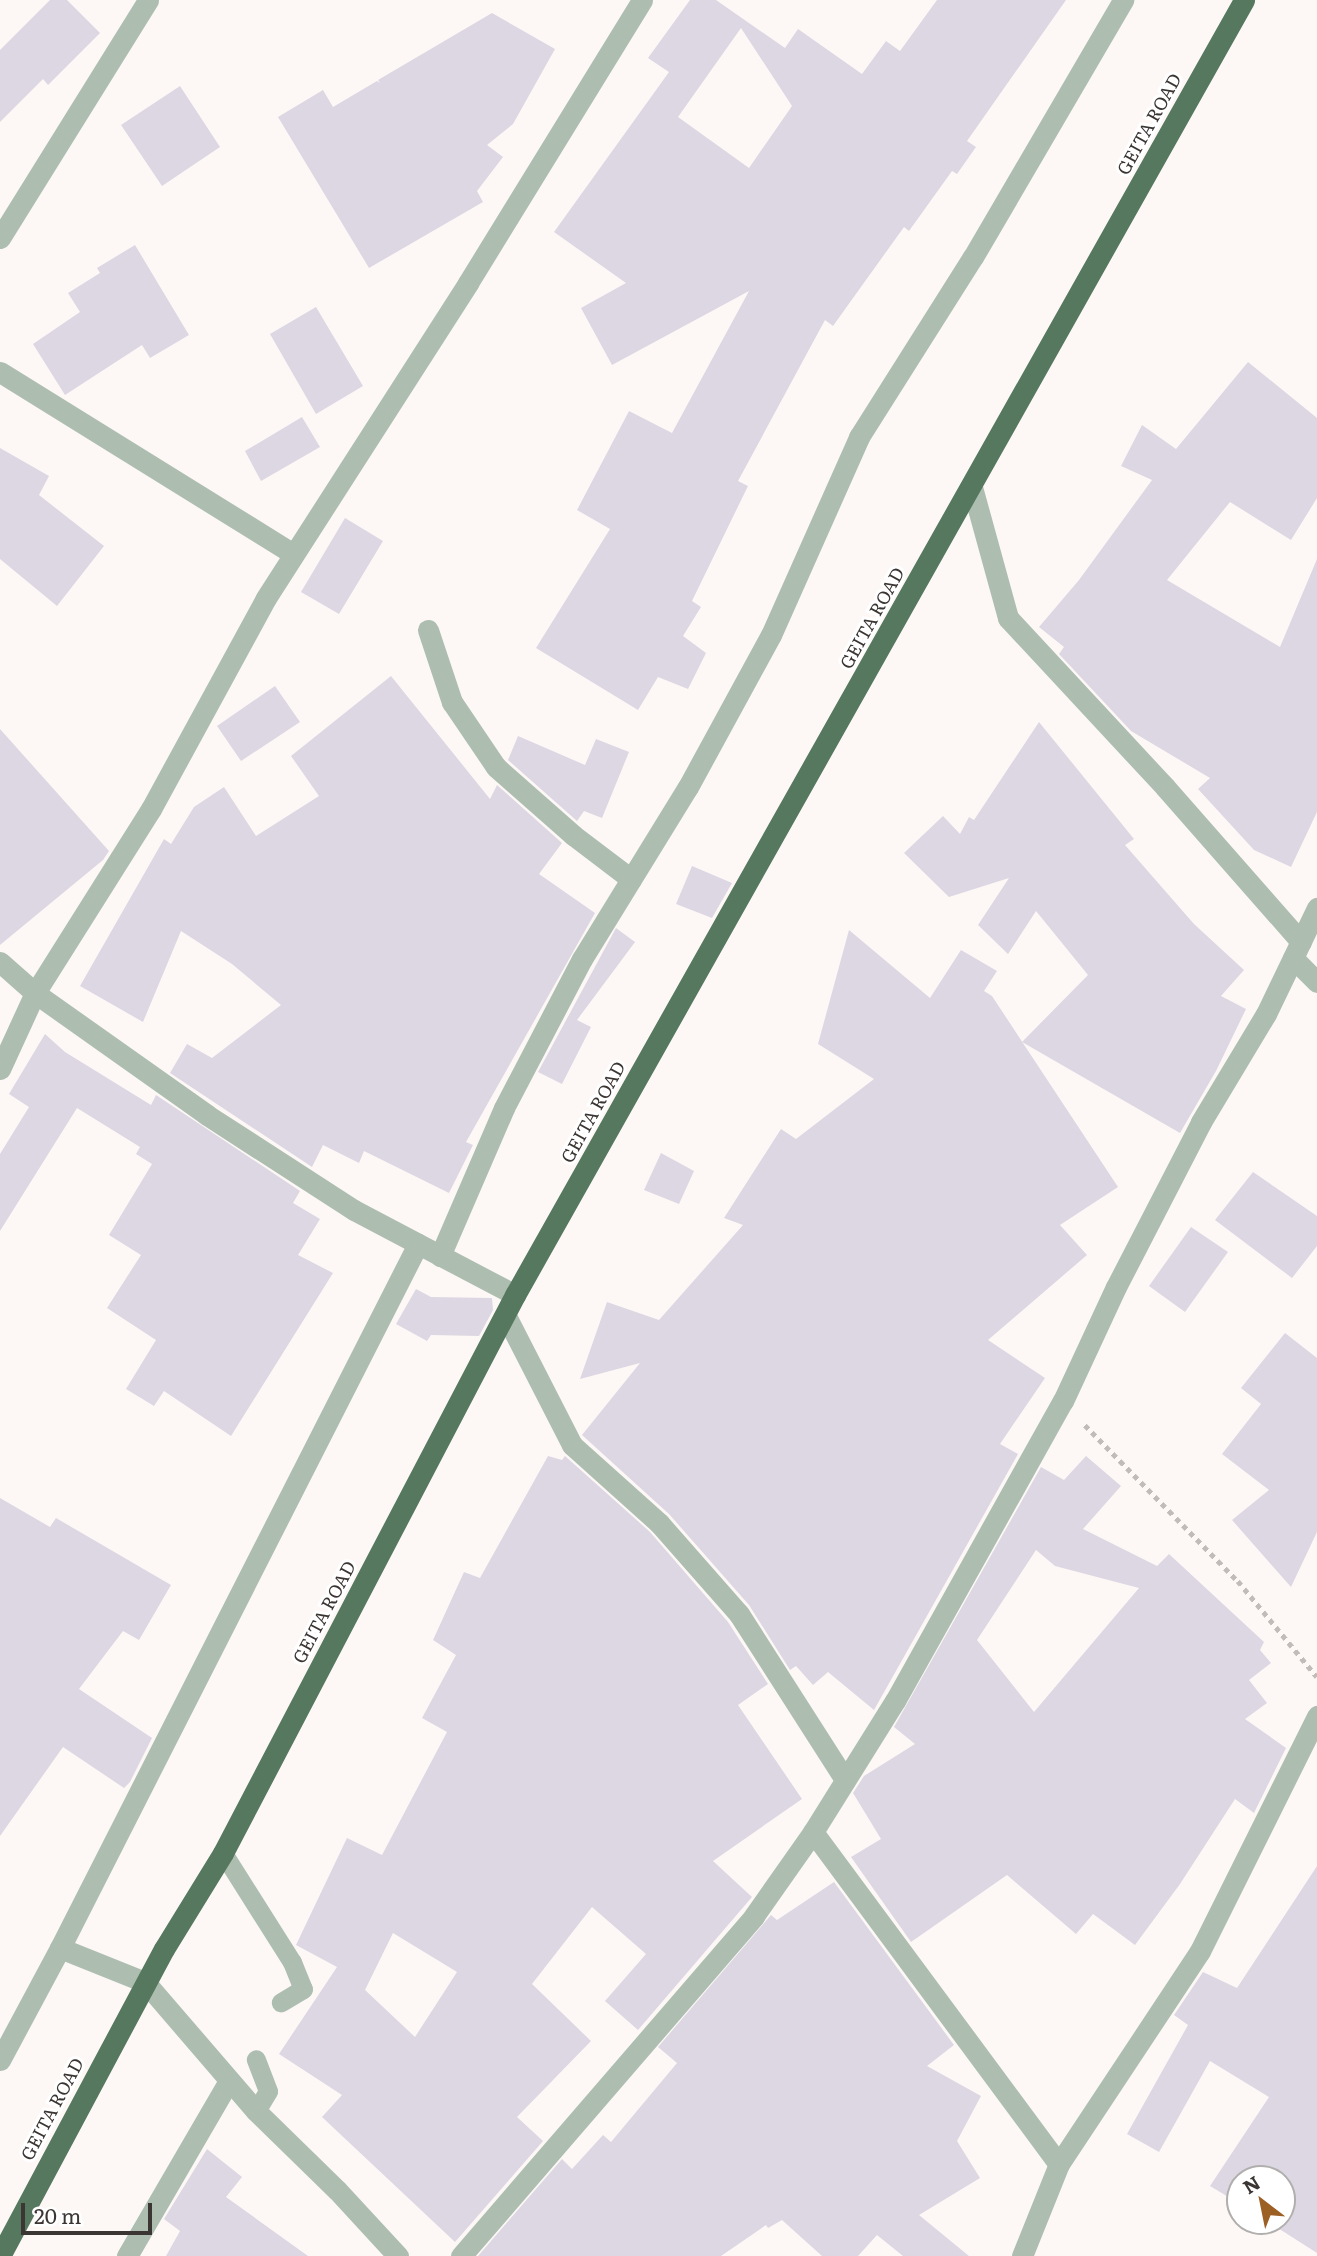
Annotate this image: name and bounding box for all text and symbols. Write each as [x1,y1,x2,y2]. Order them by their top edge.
street label: GEITA ROAD [1112,69,1186,179]
street label: GEITA ROAD [835,563,909,673]
street label: GEITA ROAD [556,1057,630,1167]
street label: GEITA ROAD [288,1557,360,1667]
street label: GEITA ROAD [16,2054,88,2164]
north arrow [1226,2165,1296,2235]
text: N [1237,2168,1265,2200]
scale bar [24,2190,156,2234]
text: 20 m [34,2199,81,2230]

